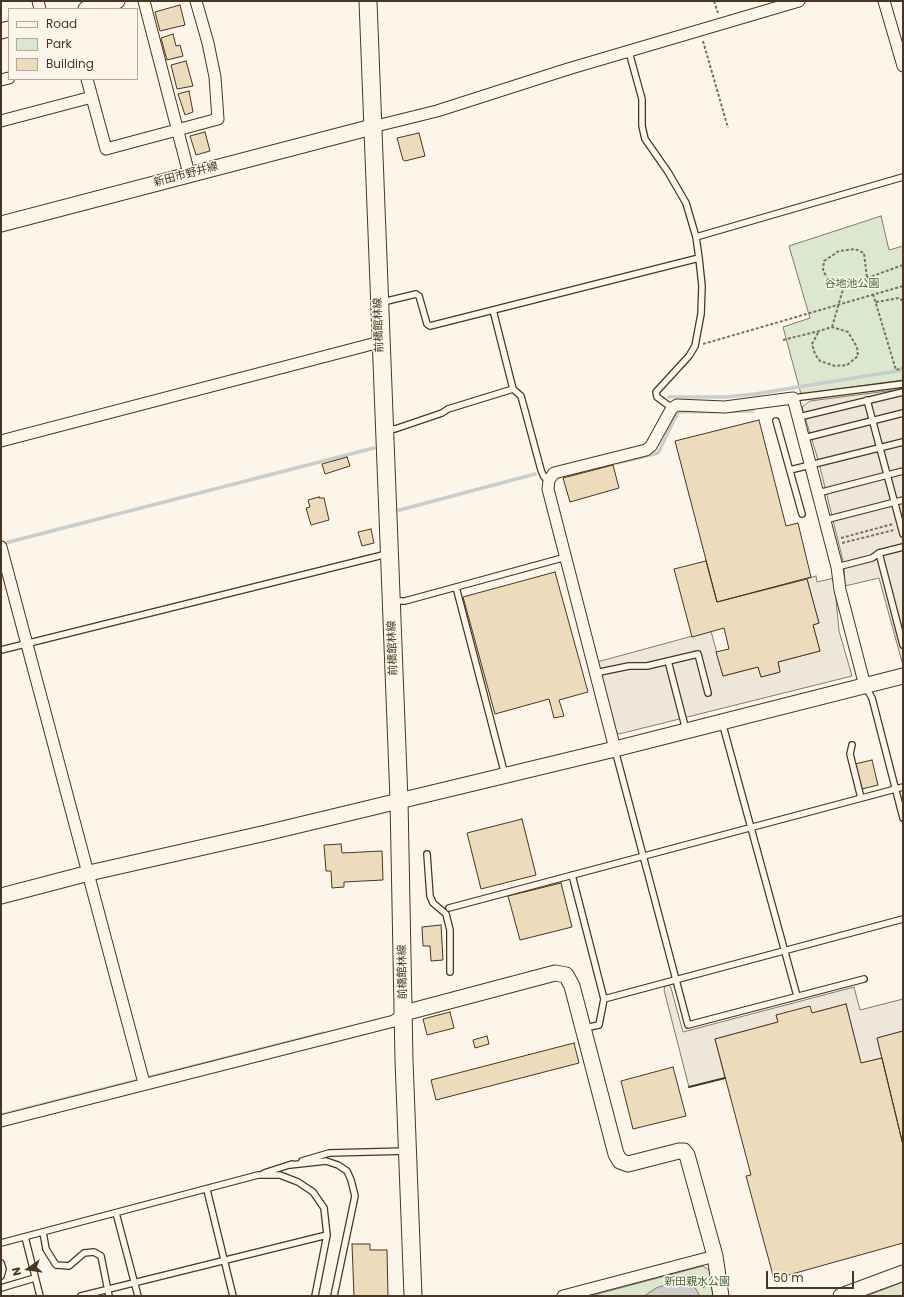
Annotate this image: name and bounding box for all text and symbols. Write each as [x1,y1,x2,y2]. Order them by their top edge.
legend [8,8,138,80]
text: Road [46,15,77,32]
text: Park [46,35,72,52]
text: Building [46,55,94,72]
street label: 新田市野井線 [152,160,220,190]
park label: 谷地池公園 [825,277,879,291]
street label: 前橋館林線 [371,297,387,353]
street label: 前橋館林線 [385,620,401,676]
street label: 前橋館林線 [396,944,410,1000]
north arrow [8,1249,48,1289]
scale bar [768,1263,856,1289]
text: N [8,1266,25,1278]
text: 50 m [773,1269,804,1286]
park label: 新田親水公園 [664,1275,730,1289]

